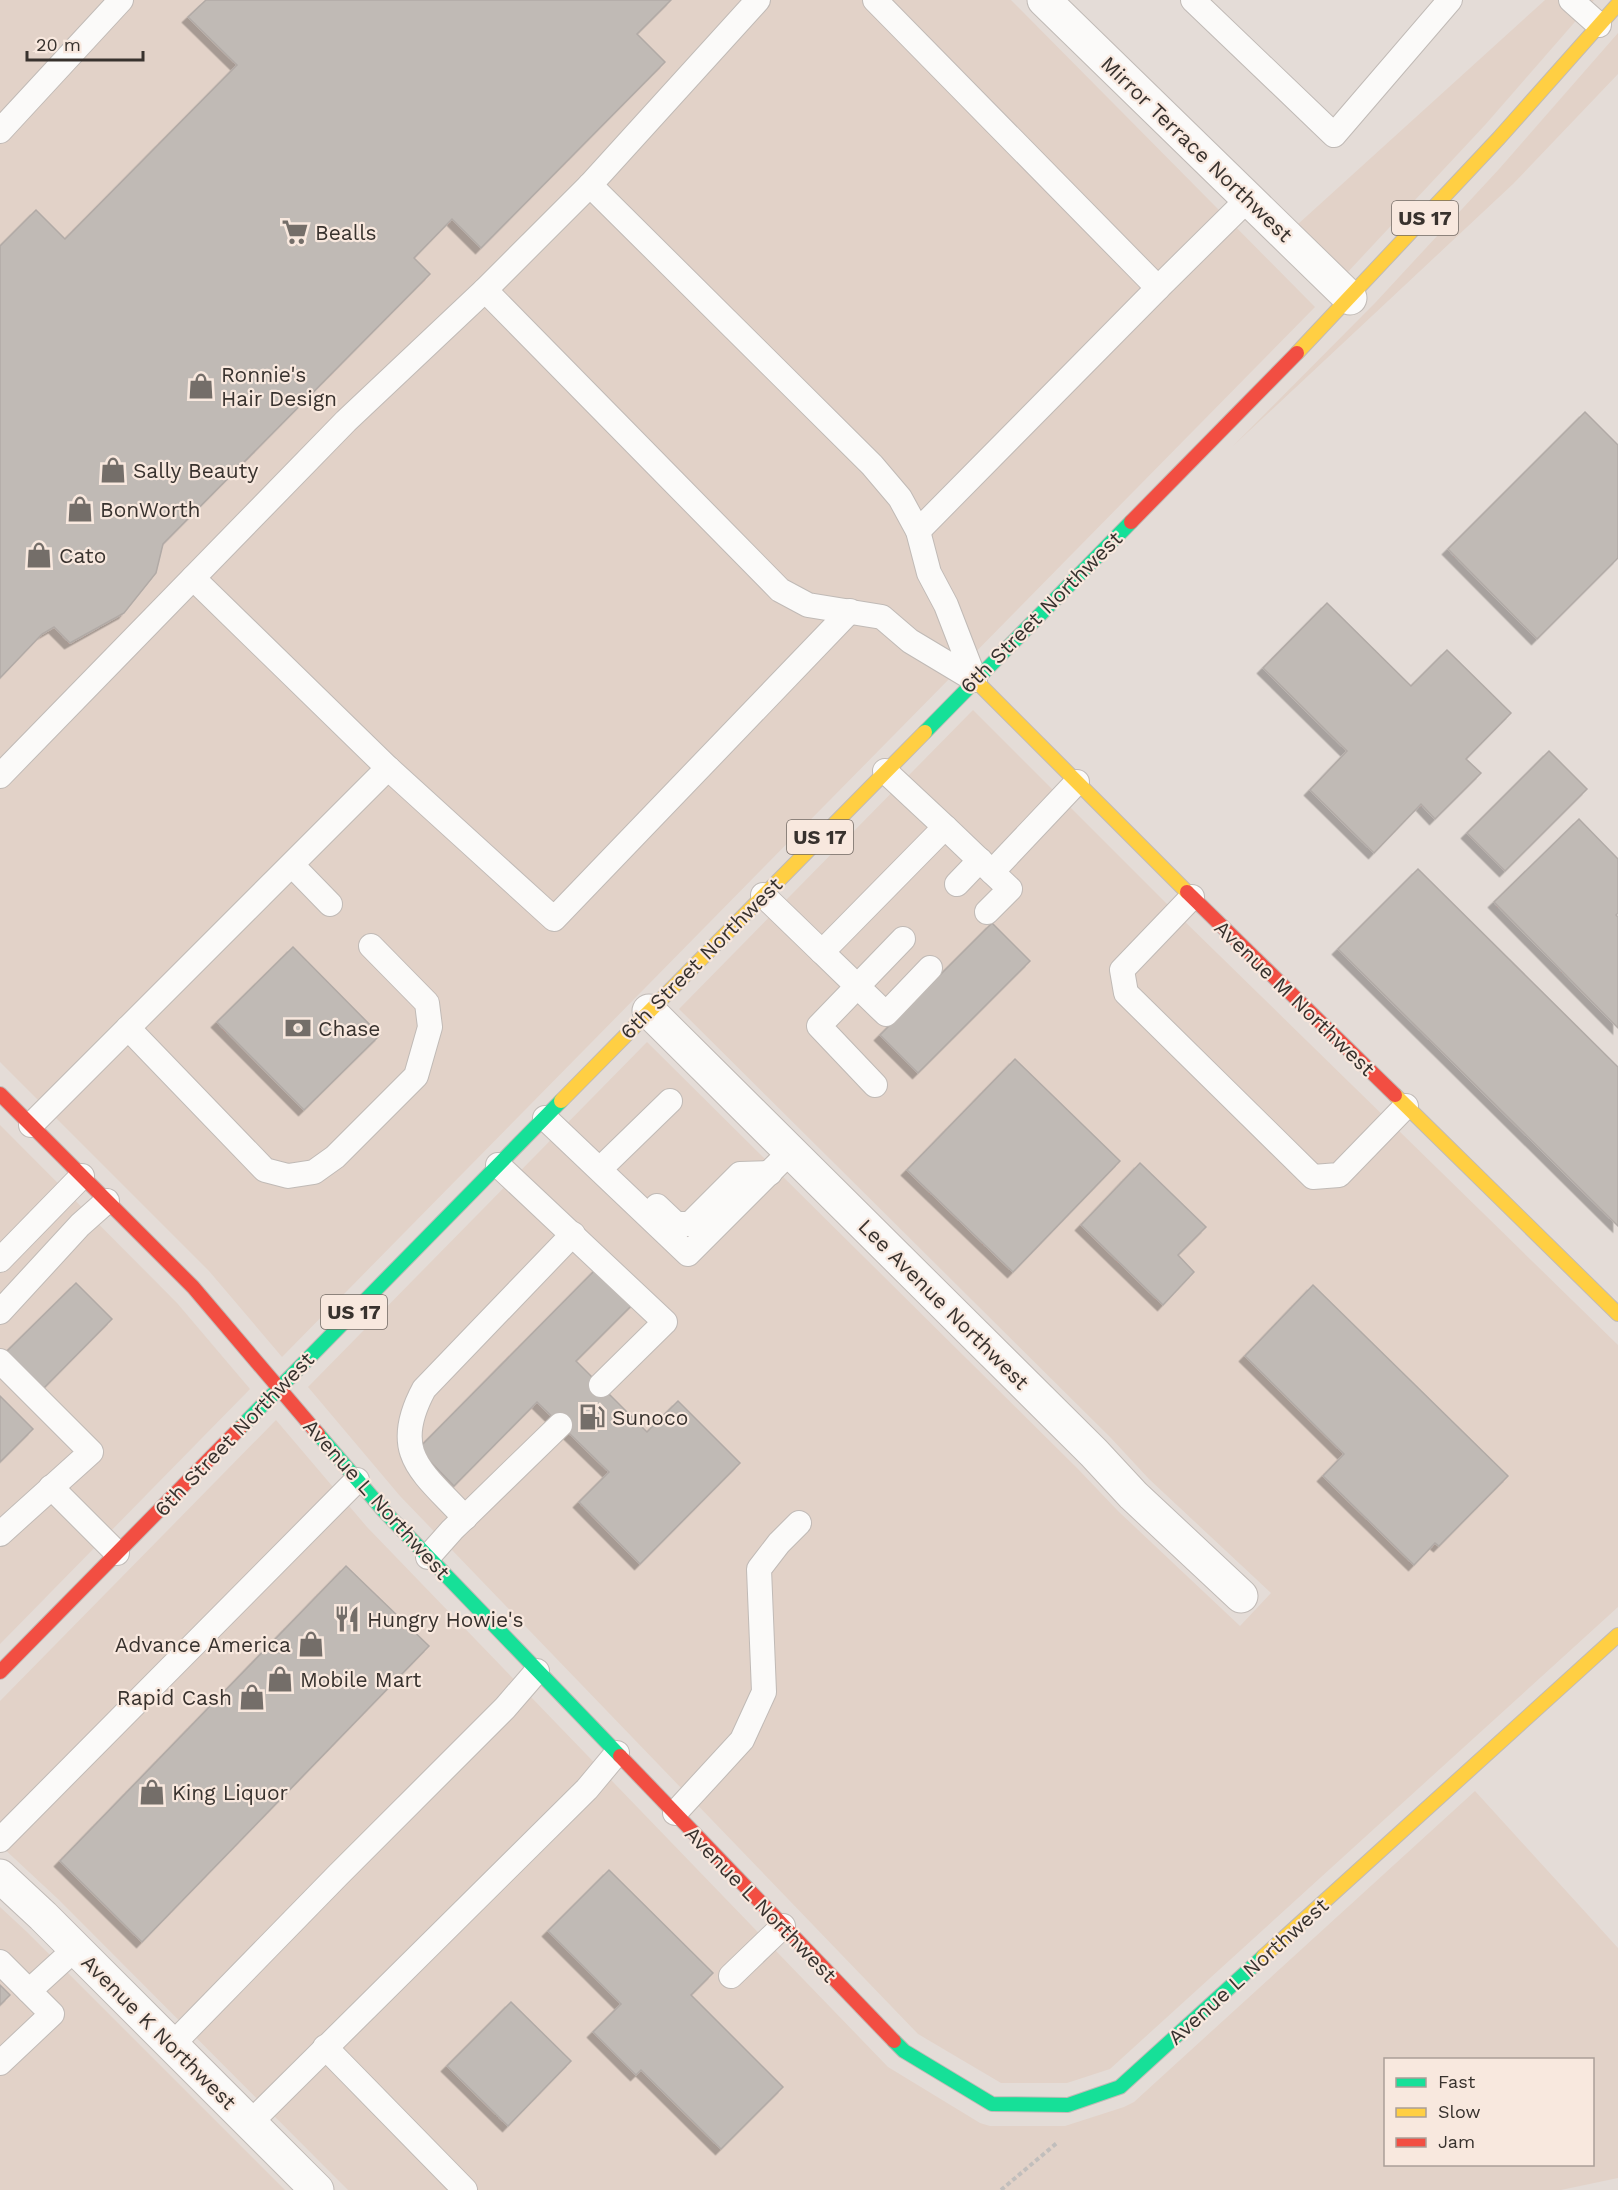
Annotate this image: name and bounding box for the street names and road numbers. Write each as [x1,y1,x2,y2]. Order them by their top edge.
street label: Mirror Terrace Northwest [1096,51,1298,247]
road number: US 17 [1392,201,1458,235]
street label: 6th Street Northwest [955,526,1127,698]
road number: US 17 [787,820,853,854]
street label: 6th Street Northwest [615,872,787,1044]
street label: Avenue M Northwest [1210,915,1380,1081]
street label: Lee Avenue Northwest [854,1214,1035,1395]
road number: US 17 [321,1295,387,1329]
street label: 6th Street Northwest [149,1347,319,1521]
street label: Avenue L Northwest [298,1414,456,1585]
street label: Avenue L Northwest [680,1821,842,1987]
street label: Avenue L Northwest [1163,1892,1334,2050]
street label: Avenue K Northwest [76,1949,242,2115]

